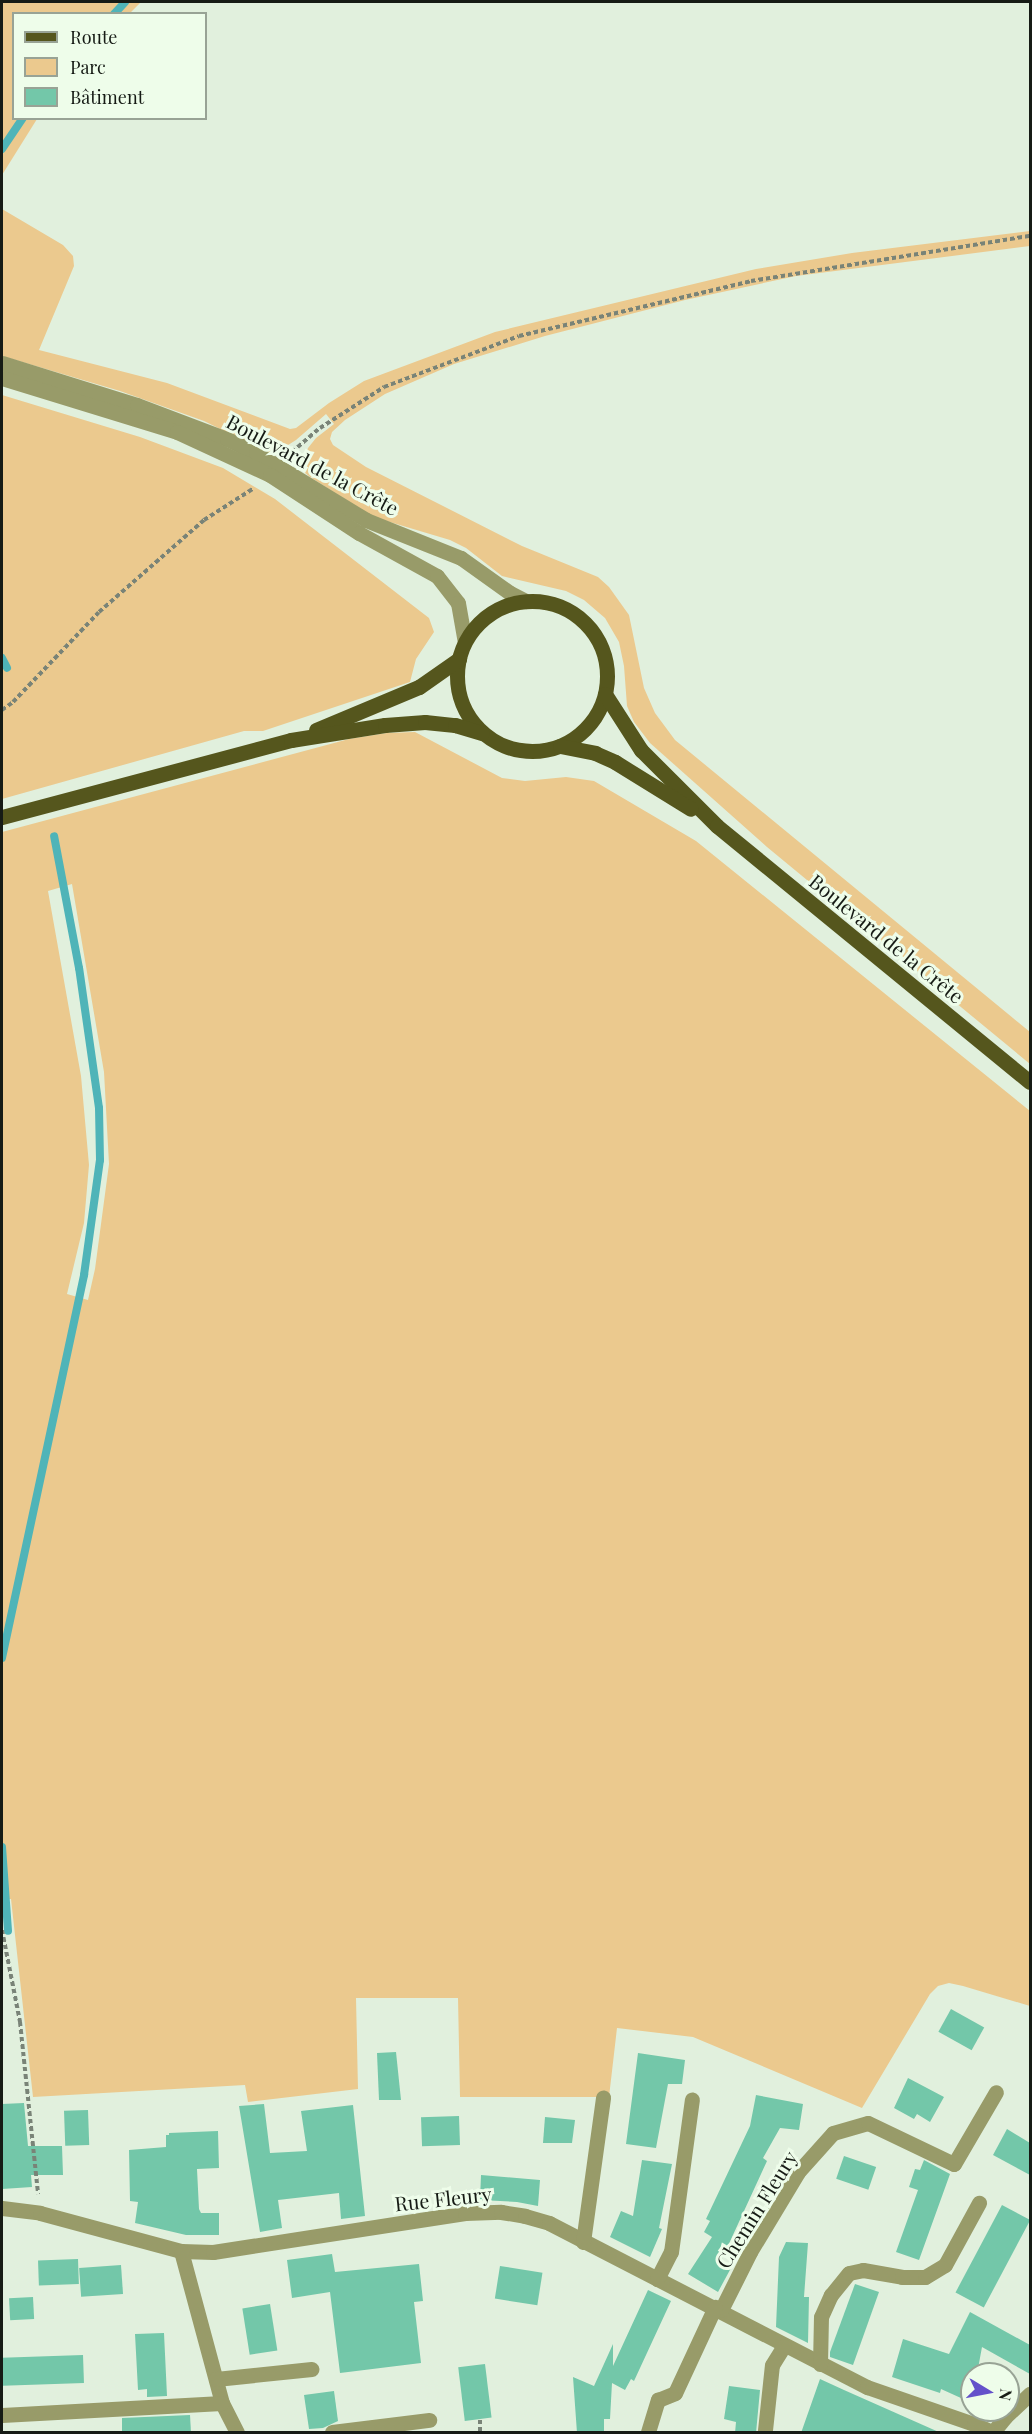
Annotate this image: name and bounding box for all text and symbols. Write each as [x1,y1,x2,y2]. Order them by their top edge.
legend [12,12,207,120]
text: Route [70,25,117,49]
text: Parc [70,55,106,79]
text: Bâtiment [70,85,144,109]
street label: Boulevard de la Crête [222,408,404,520]
street label: Boulevard de la Crête [805,868,969,1008]
street label: Chemin Fleury [710,2146,802,2272]
street label: Rue Fleury [393,2181,493,2215]
north arrow [960,2362,1020,2422]
text: N [995,2387,1018,2402]

